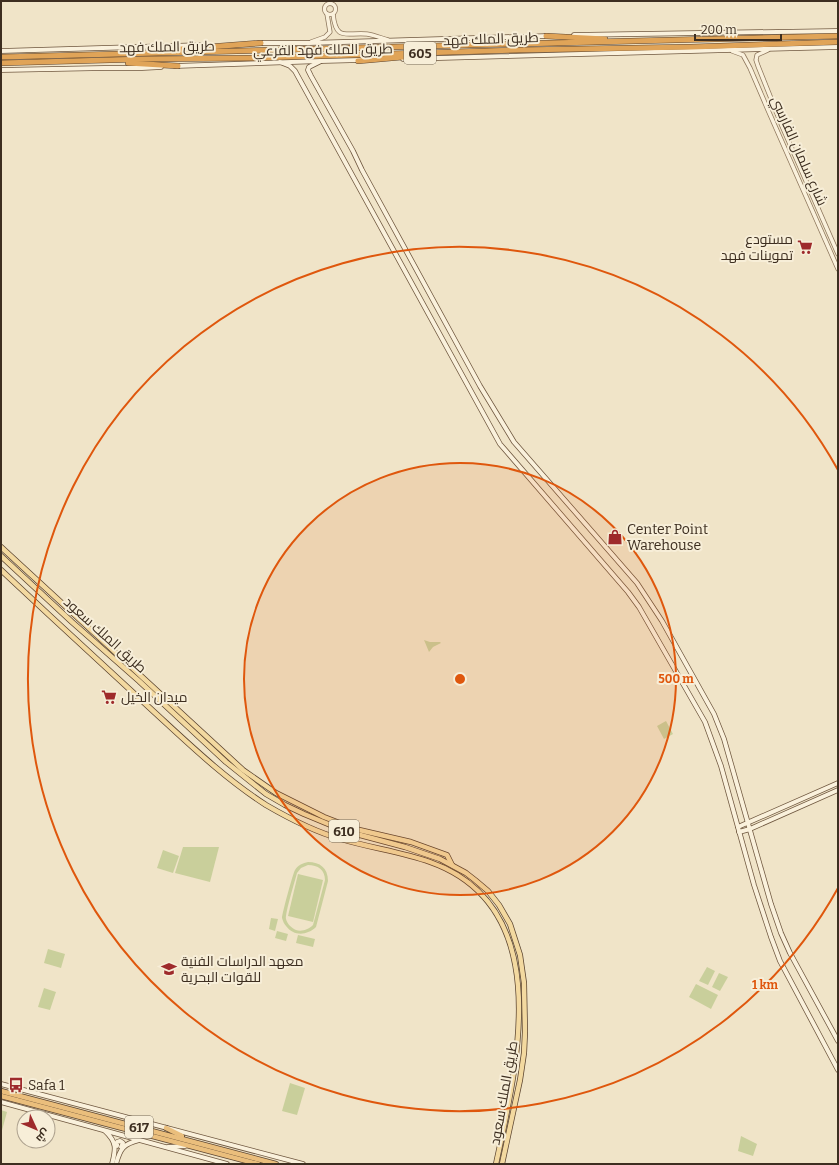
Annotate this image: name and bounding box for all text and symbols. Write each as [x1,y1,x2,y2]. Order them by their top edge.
scale bar [695,16,781,42]
text: 200 m [701,23,737,37]
street label: طريق الملك فهد [443,29,539,49]
street label: طريق الملك فهد [119,38,215,56]
street label: طريق الملك فهد الفرعي [253,40,393,63]
road number: 605 [404,42,436,64]
street label: شارع سلمان الفارسي [765,93,831,209]
place label: مستودع تموينات فهد [721,231,793,264]
supermarket icon: مستودع تموينات فهد [796,238,814,256]
place label: Center Point Warehouse [627,521,708,554]
shop icon: Center Point Warehouse [606,528,624,546]
street label: طريق الملك سعود [60,593,150,677]
centre of rings [453,672,467,686]
text: 500 m [658,672,694,686]
supermarket icon: ميدان الخيل [100,688,118,706]
place label: ميدان الخيل [121,689,187,706]
road number: 610 [329,820,359,842]
place label: معهد الدراسات الفنية للقوات البحرية [181,953,303,986]
school or university icon: معهد الدراسات الفنية للقوات البحرية [160,960,178,978]
text: 1 km [752,978,778,992]
street label: طريق الملك سعود [486,1039,522,1147]
bus stop icon: Safa 1 [7,1076,25,1094]
place label: Safa 1 [28,1077,65,1094]
north arrow [16,1109,56,1149]
road number: 617 [125,1116,153,1138]
text: ش [33,1126,52,1145]

